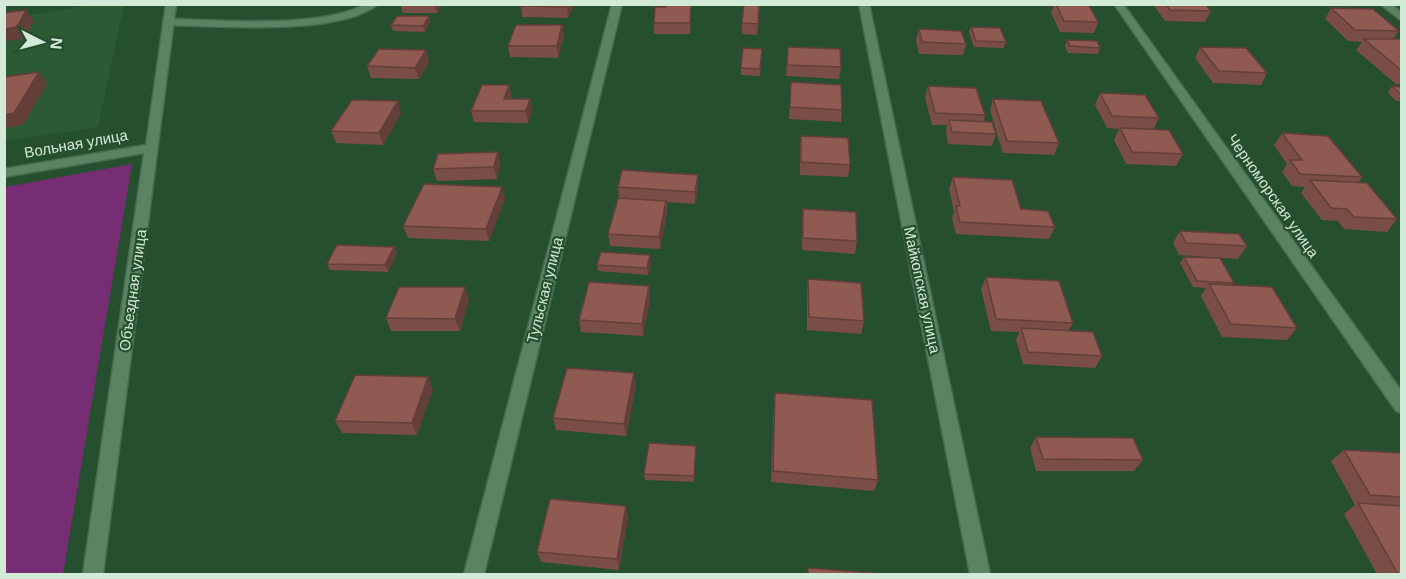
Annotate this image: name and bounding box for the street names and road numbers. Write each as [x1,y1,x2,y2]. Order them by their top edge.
street label: Вольная улица [23,126,130,161]
street label: Черноморская улица [1224,131,1323,261]
street label: Майкопская улица [901,225,944,355]
street label: Объездная улица [116,227,150,352]
street label: Тульская улица [523,235,566,344]

